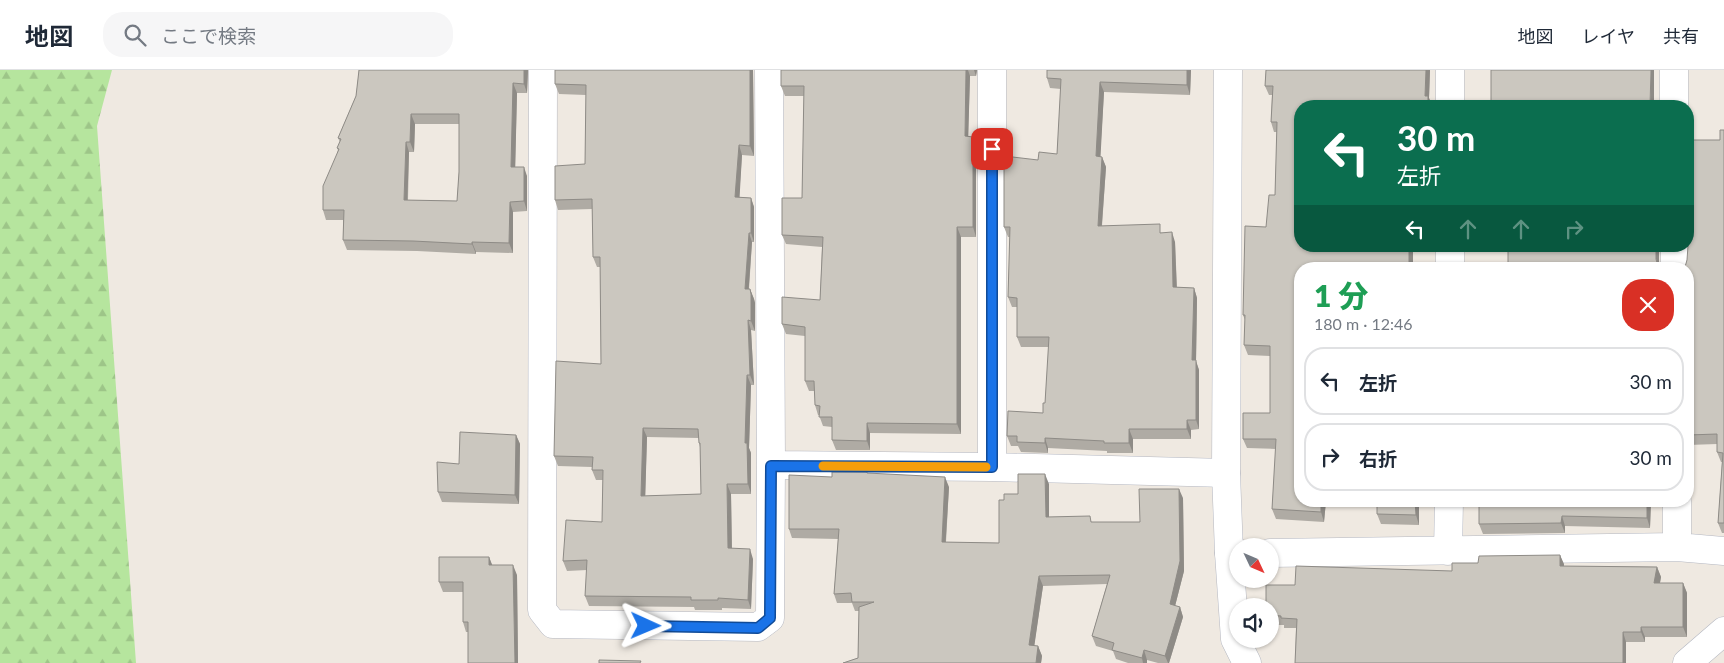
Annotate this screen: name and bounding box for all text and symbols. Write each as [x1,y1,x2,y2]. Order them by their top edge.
search box [103,12,453,57]
text: 地図 [25,21,73,50]
icon: search [121,21,149,49]
text: ここで検索 [161,24,256,47]
text: 地図 [1518,25,1554,47]
text: レイヤ [1582,25,1635,47]
text: 共有 [1663,25,1699,47]
text: 30 m [1397,116,1475,158]
icon: left [1314,120,1379,185]
pin [971,128,1013,170]
icon: arrive [978,135,1006,163]
text: 左折 [1397,162,1441,189]
icon: left [1401,215,1429,243]
icon: ahead [1454,215,1482,243]
icon: ahead [1507,215,1535,243]
icon: right [1560,215,1588,243]
text: 1 分 [1314,277,1368,313]
button: close [1622,279,1674,331]
text: 180 m · 12:46 [1314,314,1413,333]
icon: left [1316,367,1344,395]
text: 30 m [1629,370,1672,393]
text: 左折 [1359,371,1397,394]
icon: right [1316,443,1344,471]
text: 30 m [1629,446,1672,469]
text: 右折 [1359,447,1397,470]
north arrow [1229,538,1279,588]
map controls [1229,538,1279,648]
button: sound [1229,598,1279,648]
position arrow [619,599,671,651]

